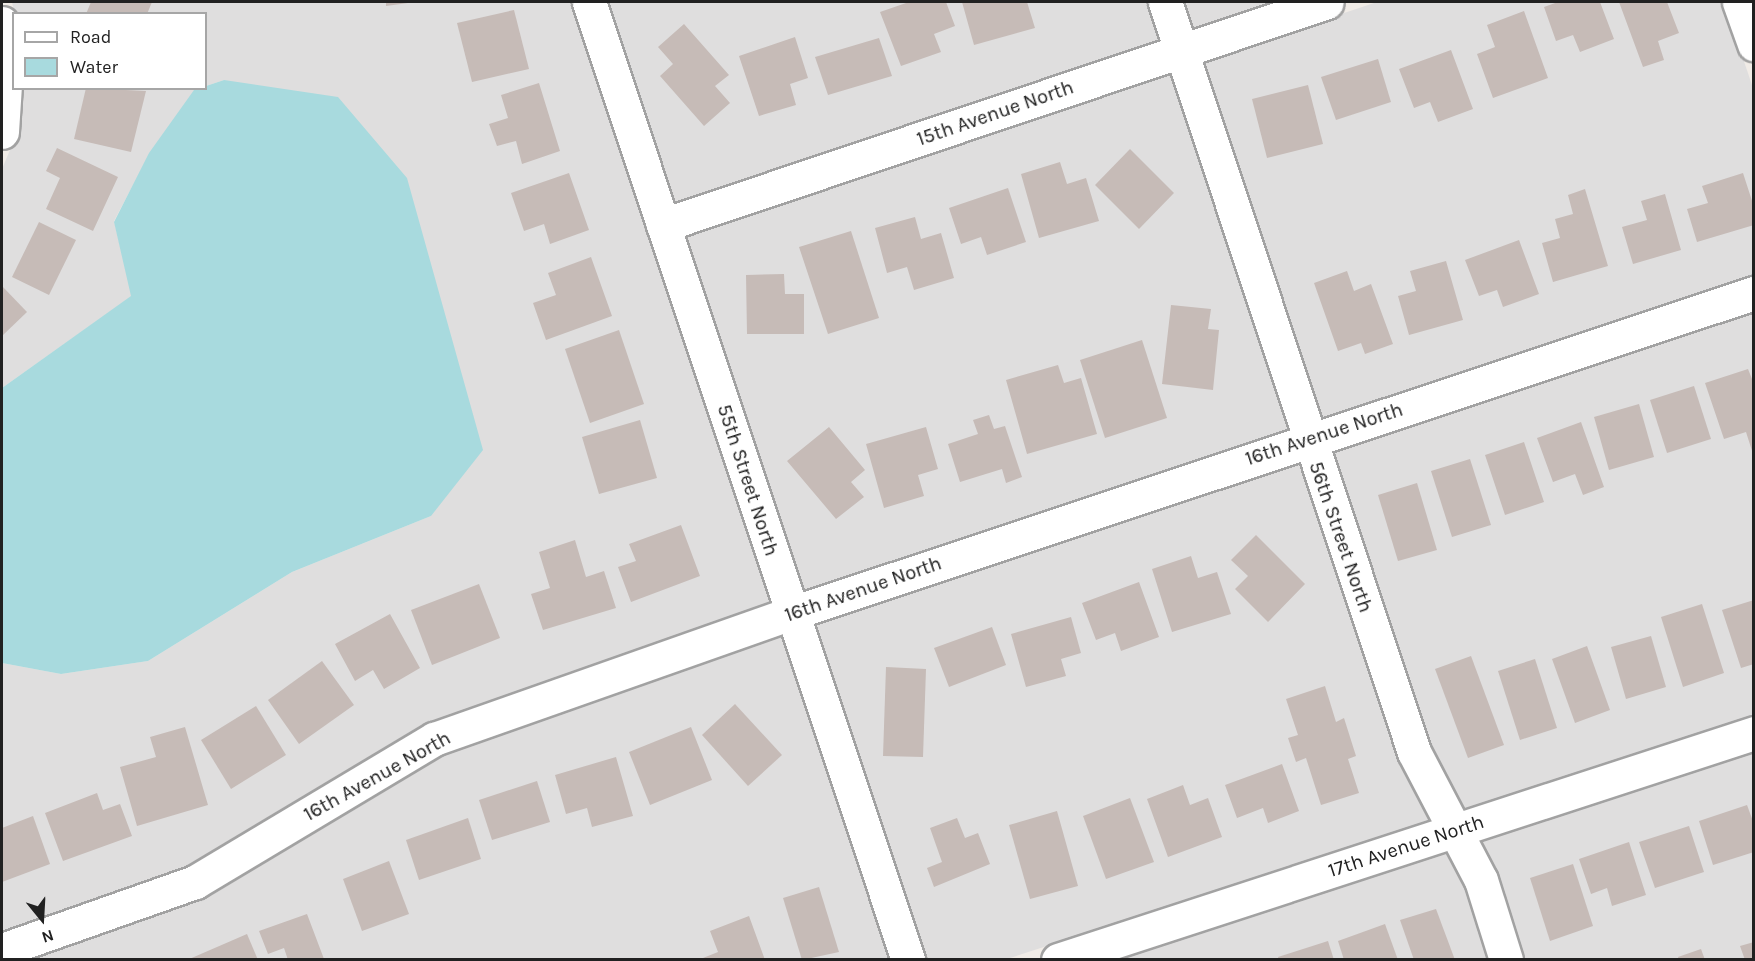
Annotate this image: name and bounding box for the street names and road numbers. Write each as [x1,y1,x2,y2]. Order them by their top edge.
street label: 15th Avenue North [913,75,1077,151]
street label: 16th Avenue North [1242,397,1406,471]
street label: 55th Street North [712,401,784,559]
street label: 56th Street North [1304,458,1378,616]
street label: 16th Avenue North [781,551,945,627]
street label: 16th Avenue North [299,726,455,826]
street label: 17th Avenue North [1325,810,1487,882]

